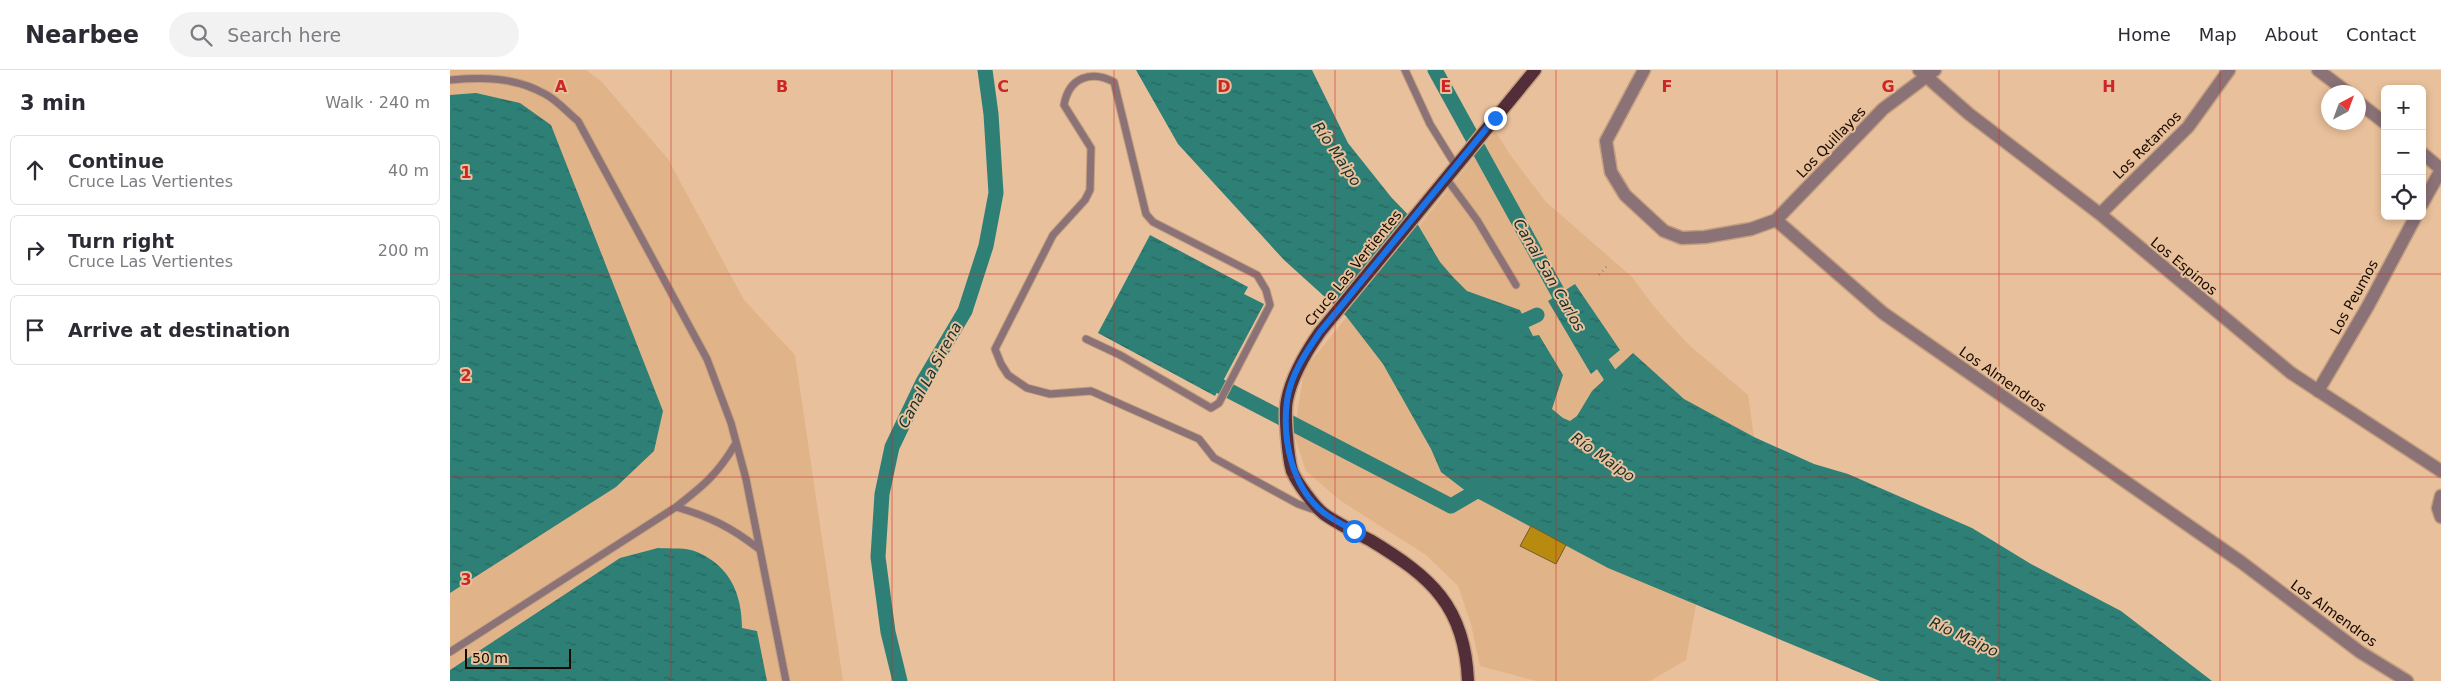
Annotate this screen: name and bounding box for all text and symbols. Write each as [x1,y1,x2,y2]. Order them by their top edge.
search box [169,12,519,57]
text: Nearbee [25,21,139,49]
icon: search [187,21,215,49]
text: Search here [227,24,341,46]
text: Home [2118,24,2171,45]
text: Map [2199,24,2237,45]
text: About [2265,24,2318,45]
text: Contact [2346,24,2416,45]
text: A [555,77,568,96]
text: B [776,77,788,96]
text: C [997,77,1009,96]
text: D [1217,77,1231,96]
text: E [1441,77,1451,96]
text: F [1662,77,1672,96]
text: G [1881,77,1895,96]
text: H [2102,77,2116,96]
north arrow [2321,85,2366,130]
map controls [2381,85,2426,220]
button: + [2381,85,2426,130]
text: 3 min [20,91,86,115]
text: Walk · 240 m [325,93,430,112]
street label: Los Quillayes [1793,103,1869,181]
route end [1484,107,1507,130]
street label: Los Retamos [2110,108,2184,182]
water label: Río Maipo [1309,118,1365,190]
button: − [2381,130,2426,175]
text: Continue [68,150,164,172]
icon: ahead [21,156,49,184]
text: 40 m [388,161,429,180]
text: 1 [460,163,472,182]
text: Cruce Las Vertientes [68,172,233,191]
button: locate [2381,175,2426,220]
street label: Cruce Las Vertientes [1301,207,1405,329]
water label: Canal San Carlos [1509,215,1589,335]
text: Turn right [68,230,174,252]
street label: Los Espinos [2148,234,2220,298]
icon: right [21,236,49,264]
text: 200 m [378,241,429,260]
text: Cruce Las Vertientes [68,252,233,271]
street label: Los Peumos [2327,257,2381,337]
icon: arrive [21,316,49,344]
text: Arrive at destination [68,319,290,341]
water label: Canal La Sirena [894,319,966,431]
street label: Los Almendros [1956,343,2050,415]
text: 2 [460,366,472,385]
water label: Río Maipo [1568,429,1638,485]
route start [1343,520,1366,543]
text: 3 [460,570,472,589]
street label: Los Almendros [2288,576,2380,650]
water label: Río Maipo [1927,613,2001,661]
scale bar [465,646,571,669]
text: 50 m [472,650,508,666]

